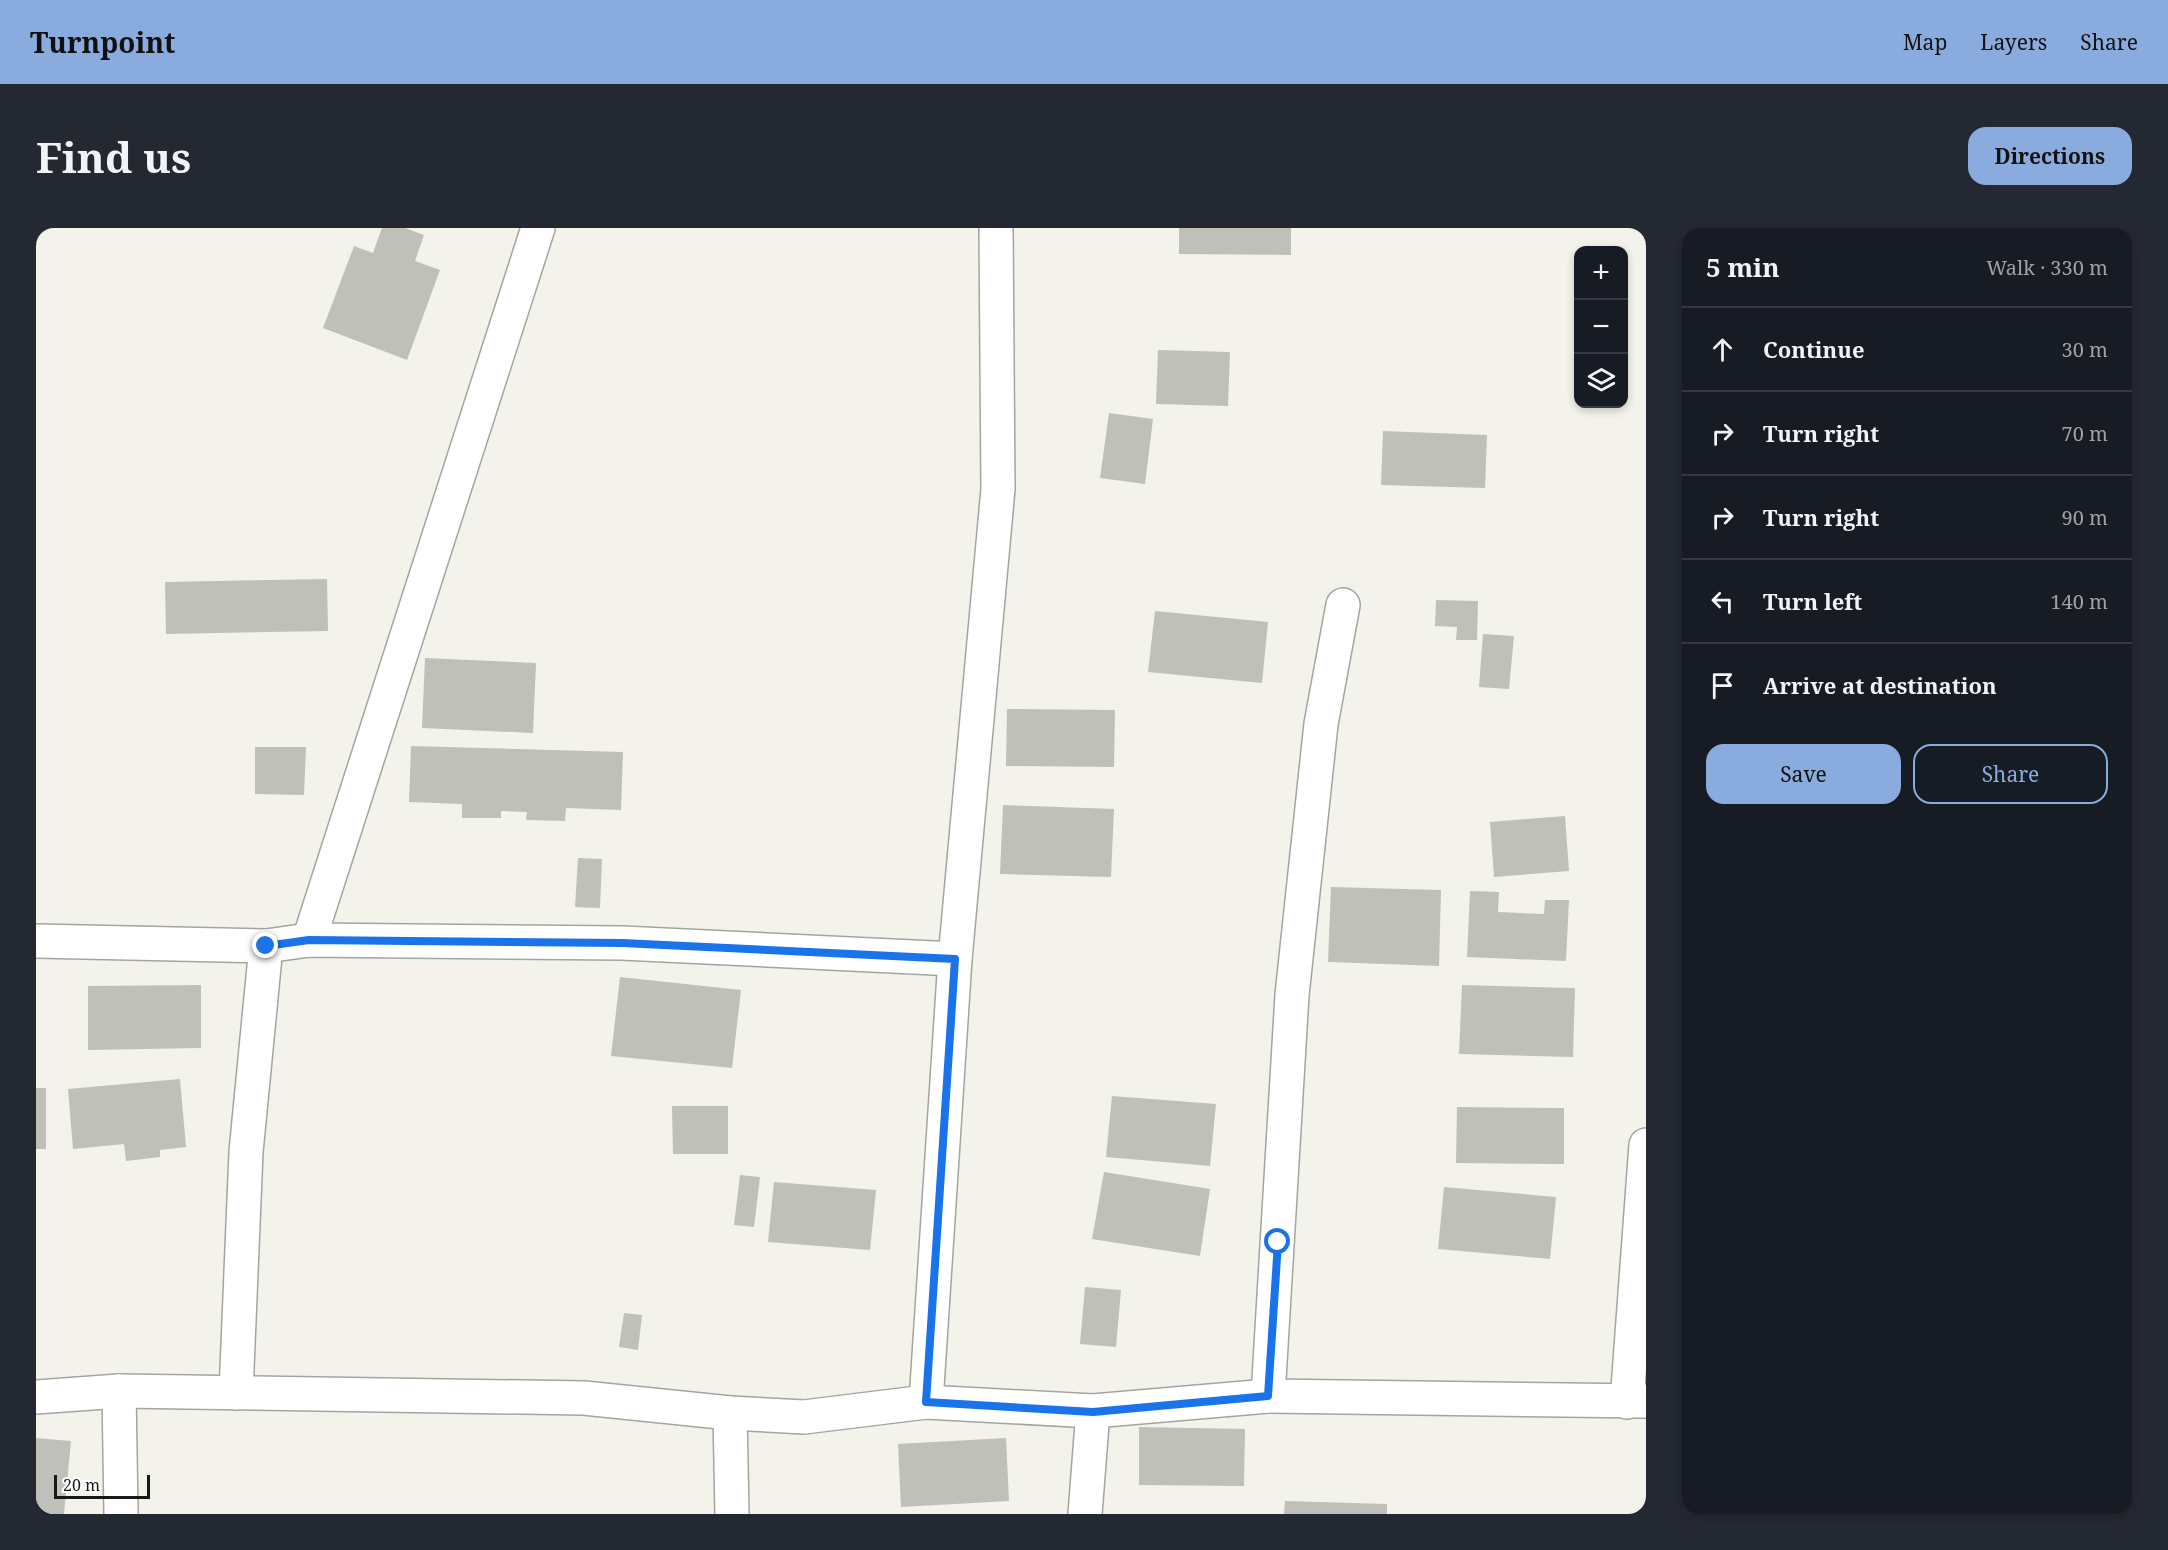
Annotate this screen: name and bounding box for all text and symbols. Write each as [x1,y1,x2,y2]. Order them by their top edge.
text: Turnpoint [30,23,175,61]
text: Map [1903,28,1947,56]
text: Layers [1980,28,2047,56]
text: Share [2080,28,2138,56]
button: Directions [1968,127,2132,185]
text: Find us [36,128,191,185]
map controls [1574,246,1628,408]
button: + [1574,246,1628,300]
text: 5 min [1706,249,1780,285]
text: Walk · 330 m [1986,254,2108,281]
button: − [1574,300,1628,354]
icon: ahead [1706,333,1739,366]
text: Continue [1763,334,1865,364]
text: 30 m [2062,336,2108,363]
button: layers [1574,354,1628,408]
icon: right [1706,417,1739,450]
text: Turn right [1763,418,1879,448]
text: 70 m [2062,420,2108,447]
icon: right [1706,501,1739,534]
text: Turn right [1763,502,1879,532]
text: 90 m [2062,504,2108,531]
icon: left [1706,585,1739,618]
text: Turn left [1763,586,1862,616]
text: 140 m [2050,588,2108,615]
icon: arrive [1706,669,1739,702]
text: Arrive at destination [1763,670,1997,700]
button: Save [1706,744,1901,804]
button: Share [1913,744,2108,804]
route end [252,932,278,958]
route start [1264,1228,1290,1254]
scale bar [54,1472,150,1500]
text: 20 m [63,1474,100,1496]

